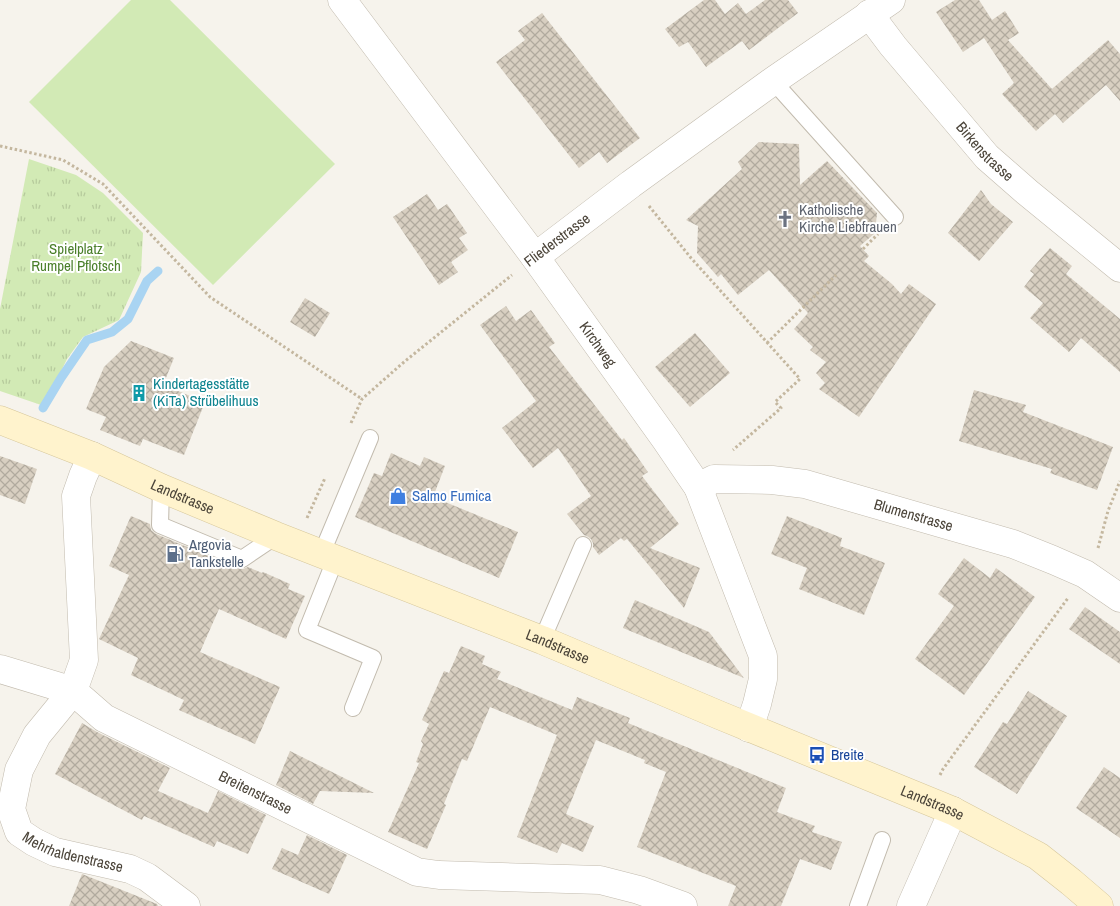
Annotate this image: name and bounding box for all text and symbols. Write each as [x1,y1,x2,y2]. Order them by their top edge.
street label: Birkenstrasse [952,117,1019,186]
place label: Katholische Kirche Liebfrauen [799,199,897,237]
street label: Fliederstrasse [519,208,594,271]
church icon: Katholische Kirche Liebfrauen [775,209,795,229]
park label: Spielplatz Rumpel Pflotsch [31,238,121,276]
street label: Kirchweg [575,317,622,371]
place label: Kindertagesstätte (KiTa) Strübelihuus [153,373,259,411]
building icon: Kindertagesstätte (KiTa) Strübelihuus [129,383,149,403]
street label: Landstrasse [147,474,218,519]
place label: Salmo Fumica [412,485,491,506]
shop icon: Salmo Fumica [388,486,408,506]
street label: Blumenstrasse [872,493,956,536]
place label: Argovia Tankstelle [188,534,244,572]
fuel station icon: Argovia Tankstelle [165,544,185,564]
street label: Landstrasse [523,624,593,669]
place label: Breite [831,744,864,765]
bus stop icon: Breite [807,745,827,765]
street label: Breitenstrasse [215,765,296,819]
street label: Landstrasse [898,780,968,825]
street label: Mehrhaldenstrasse [18,826,125,877]

